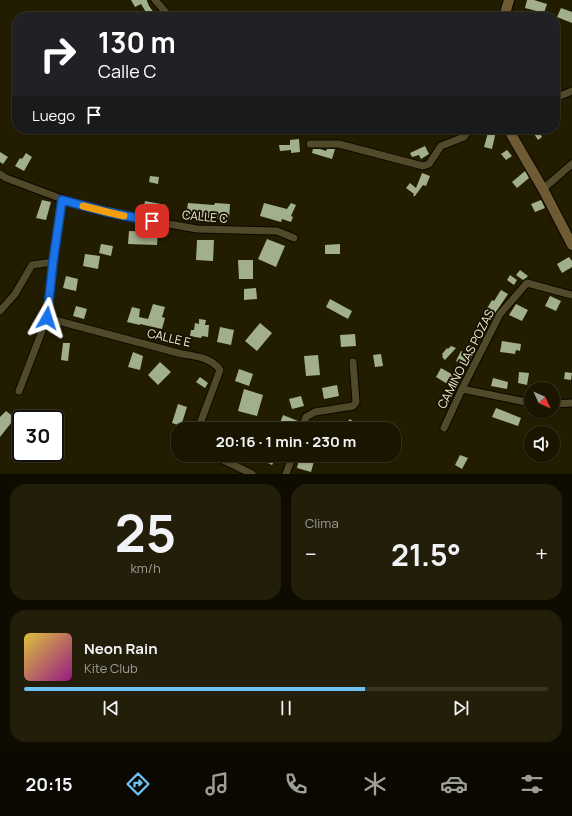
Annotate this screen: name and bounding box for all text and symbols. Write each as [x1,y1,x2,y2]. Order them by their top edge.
text: 130 m [98,23,176,61]
icon: right [32,28,84,80]
text: Calle C [98,59,156,83]
icon: arrive [83,104,105,126]
text: Luego [32,105,75,126]
pin [135,204,169,238]
street label: CALLE C [181,206,229,227]
icon: arrive [141,210,163,232]
position arrow [26,297,68,339]
street label: CAMINO LAS POZAS [433,306,498,411]
street label: CALLE E [146,324,193,351]
north arrow [524,382,560,418]
map controls [524,382,560,462]
speed limit sign: 30 [12,410,64,462]
button: sound [524,426,560,462]
text: 20:16 · 1 min · 230 m [216,431,356,452]
text: 25 [115,497,176,568]
text: Clima [305,514,339,532]
text: 21.5° [391,534,461,575]
text: − [305,539,317,569]
text: + [535,539,548,569]
text: km/h [130,559,161,577]
text: Neon Rain [84,638,158,659]
text: Kite Club [84,659,138,677]
icon: previous [100,697,122,719]
icon: pause [275,697,297,719]
icon: next [450,697,472,719]
icon: directions [124,770,152,798]
icon: music [203,770,231,798]
icon: phone [282,770,310,798]
icon: climate [361,770,389,798]
icon: car [440,770,468,798]
icon: filters [518,770,546,798]
text: 20:15 [25,772,73,796]

